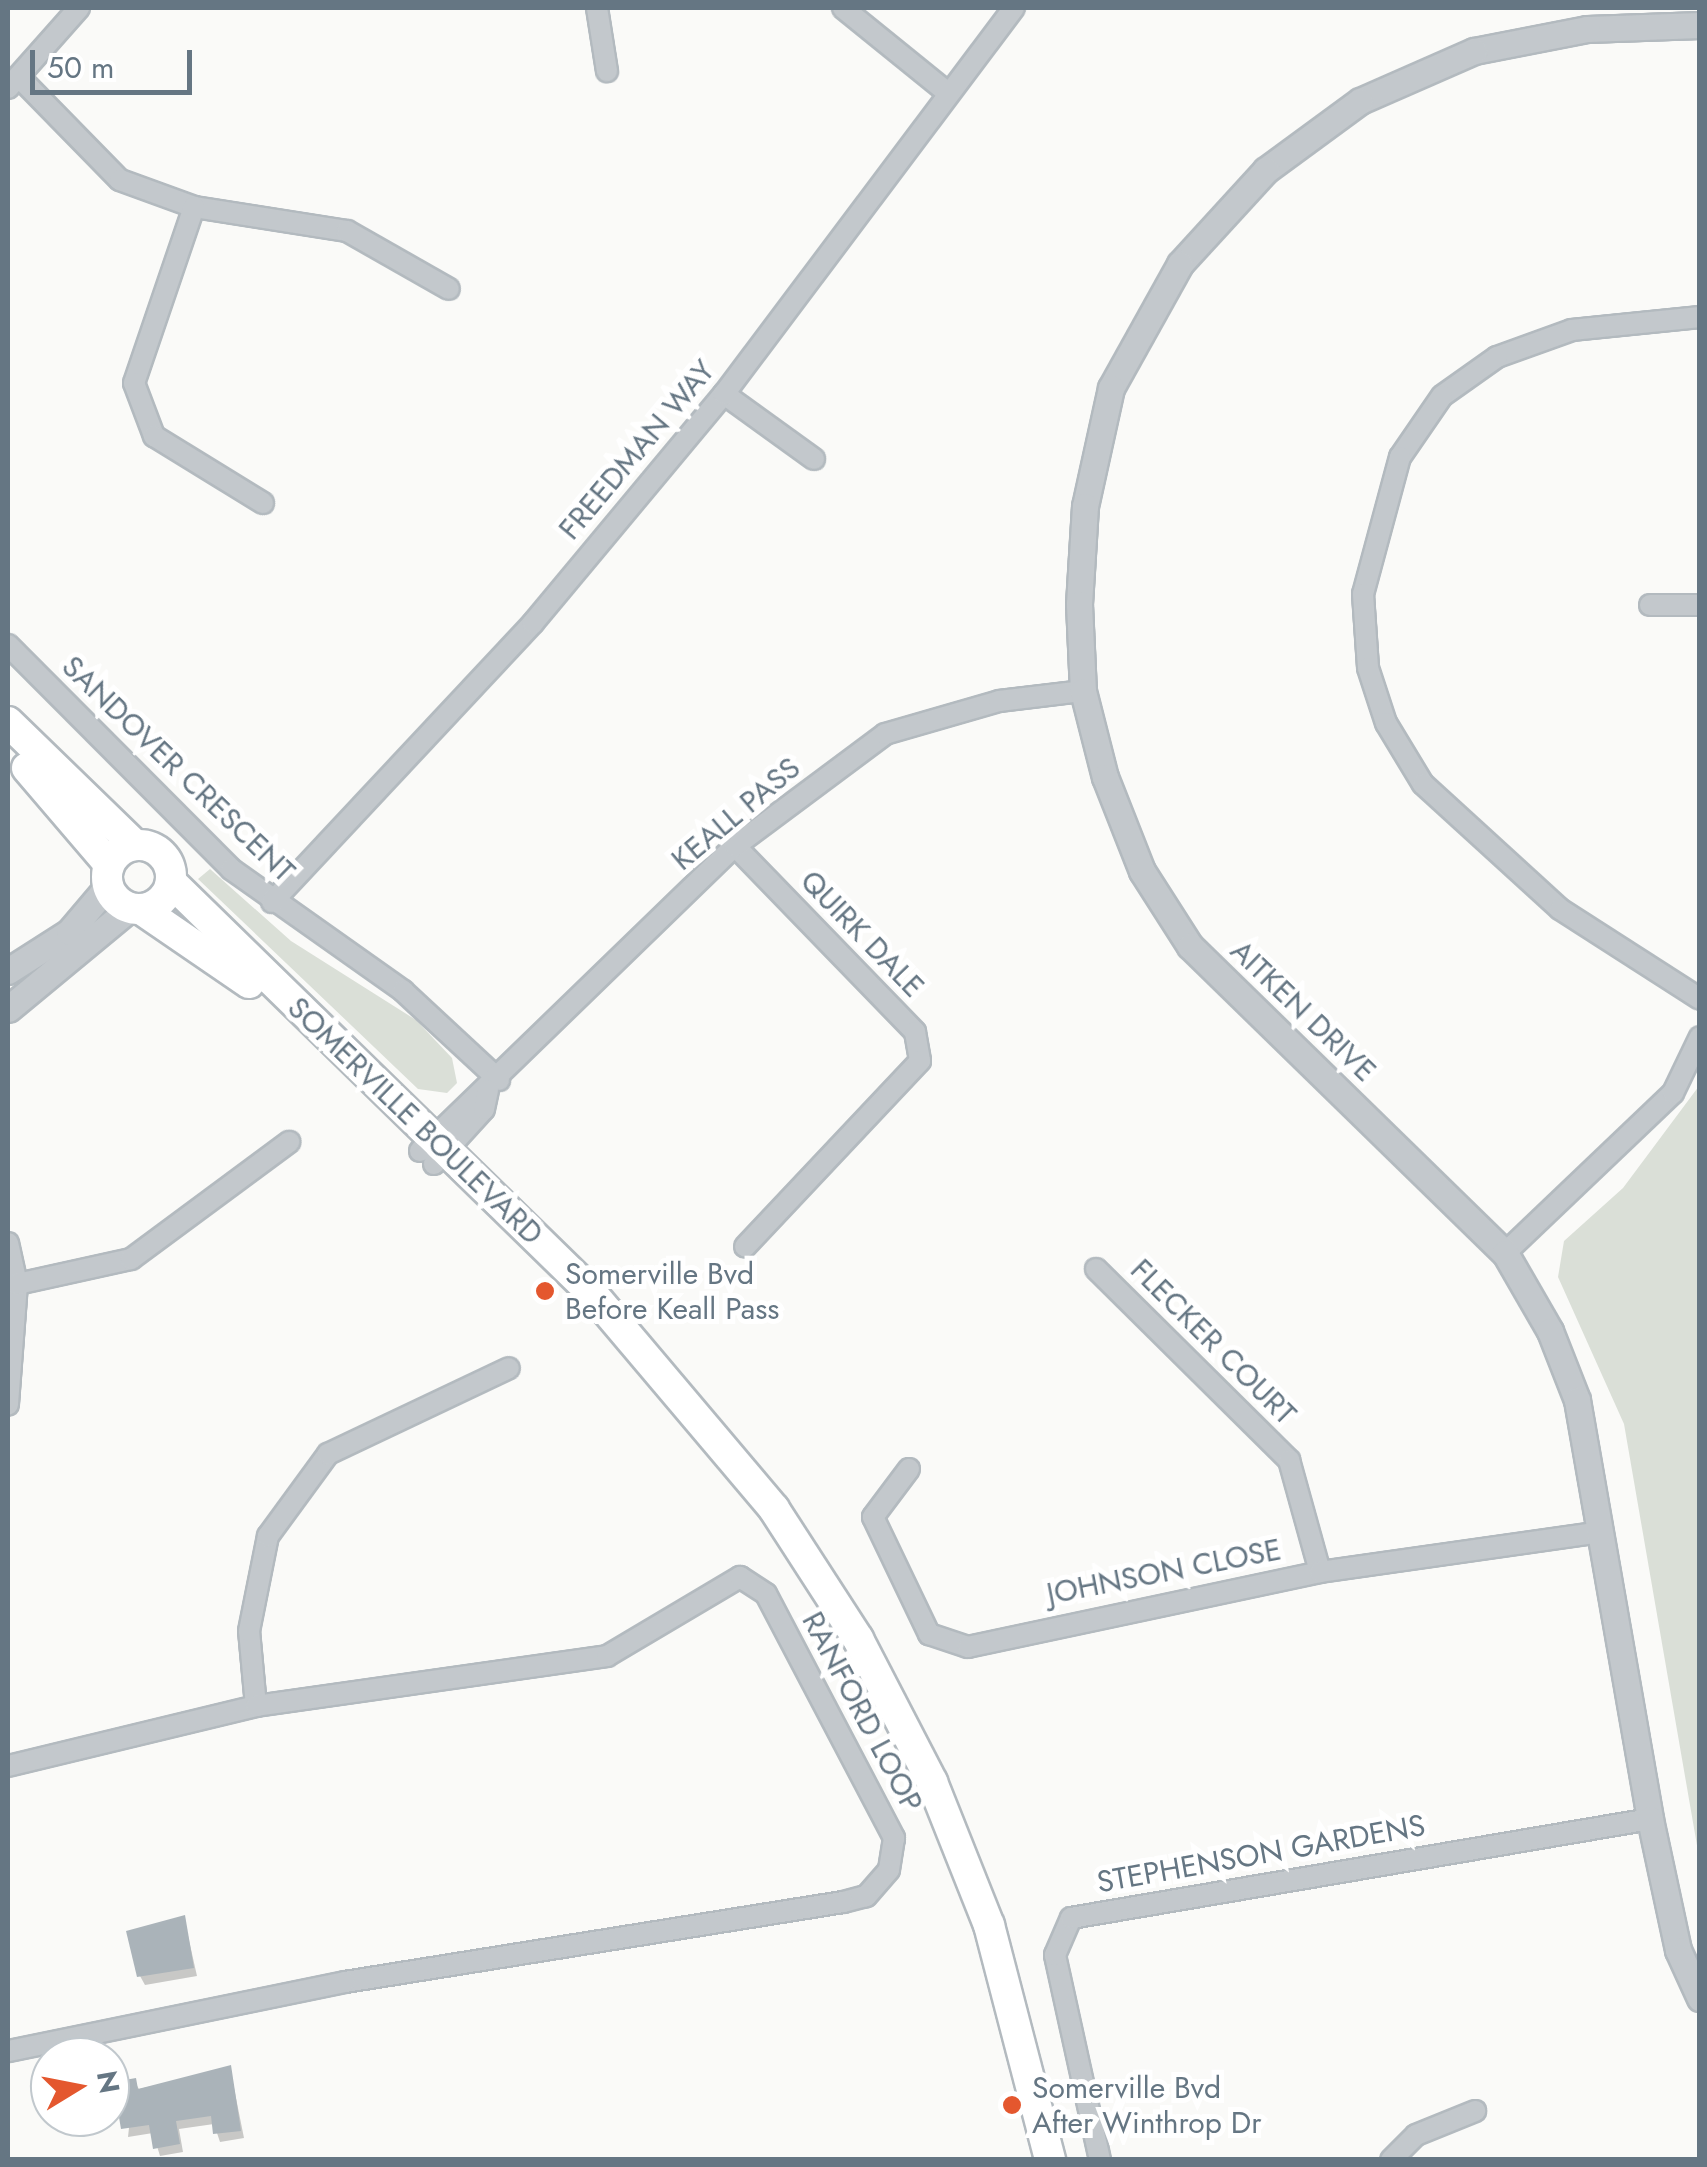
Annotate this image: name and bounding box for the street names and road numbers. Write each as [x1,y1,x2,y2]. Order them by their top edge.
street label: FREEDMAN WAY [552,353,722,547]
street label: SANDOVER CRESCENT [54,649,302,889]
street label: KEALL PASS [665,750,807,878]
street label: QUIRK DALE [793,863,931,1005]
street label: AITKEN DRIVE [1223,933,1383,1089]
street label: SOMERVILLE BOULEVARD [280,990,550,1252]
street label: FLECKER COURT [1123,1252,1303,1432]
street label: JOHNSON CLOSE [1044,1532,1284,1612]
street label: RANFORD LOOP [794,1606,930,1818]
street label: STEPHENSON GARDENS [1094,1807,1428,1901]

